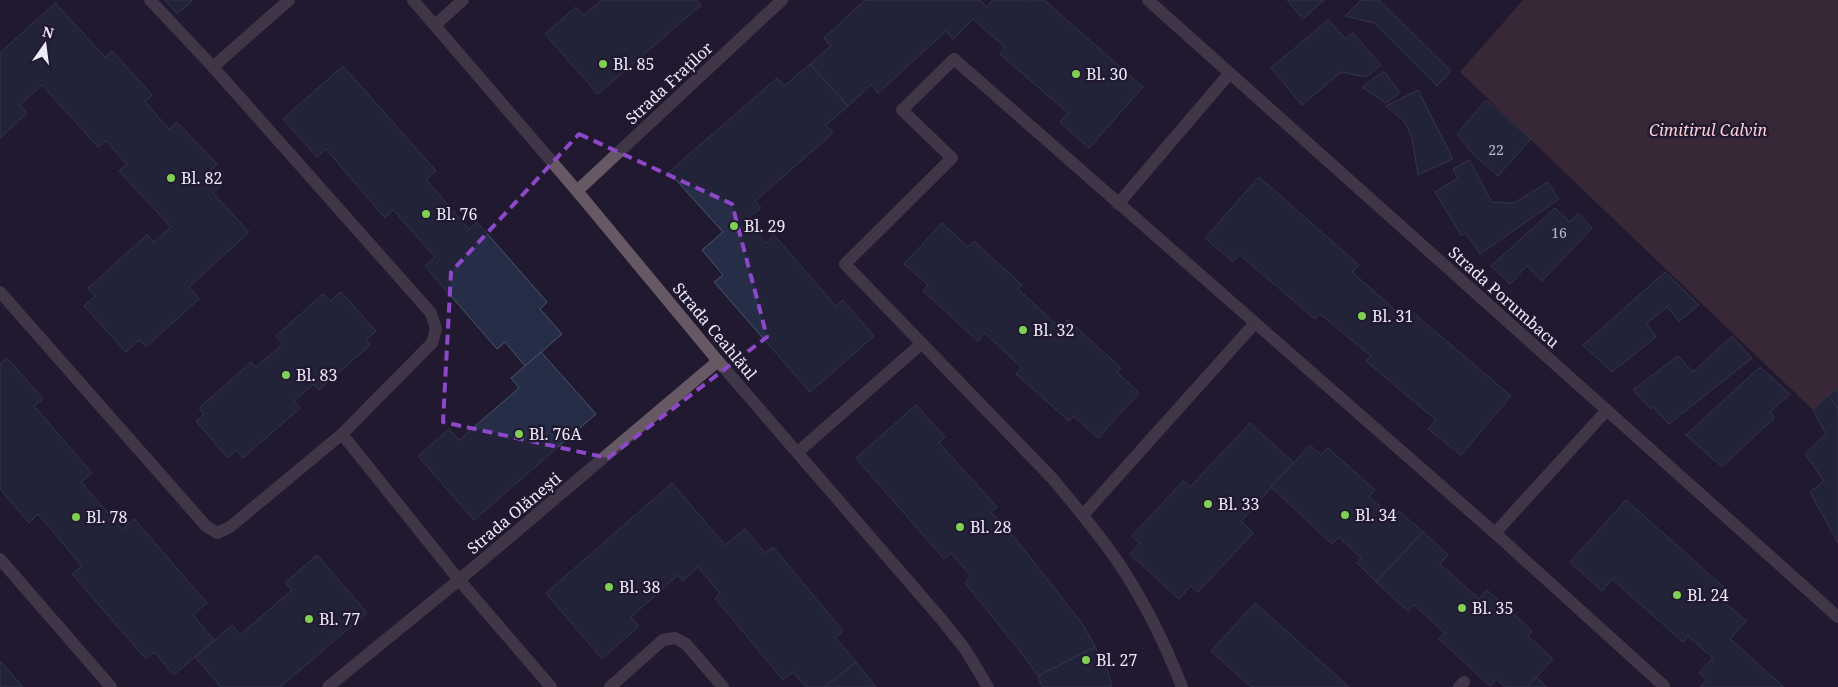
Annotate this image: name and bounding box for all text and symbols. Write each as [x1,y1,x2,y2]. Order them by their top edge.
north arrow [20,20,70,70]
text: N [41,21,56,42]
street label: Strada Fraților [621,37,718,129]
place label: Bl. 85 [613,53,654,75]
marker: Bl. 85 [597,58,609,70]
place label: Bl. 30 [1086,63,1128,85]
marker: Bl. 30 [1070,68,1082,80]
park label: Cimitirul Calvin [1649,119,1767,141]
house number: 22 [1488,140,1504,159]
place label: Bl. 82 [181,167,222,189]
marker: Bl. 82 [165,172,177,184]
place label: Bl. 76 [436,203,478,225]
marker: Bl. 76 [420,208,432,220]
place label: Bl. 29 [744,215,785,237]
marker: Bl. 29 [728,220,740,232]
house number: 16 [1551,223,1567,242]
street label: Strada Porumbacu [1444,241,1564,353]
street label: Strada Ceahlăul [668,278,762,384]
place label: Bl. 31 [1372,305,1413,327]
marker: Bl. 31 [1356,310,1368,322]
place label: Bl. 32 [1033,319,1074,341]
marker: Bl. 32 [1017,324,1029,336]
place label: Bl. 83 [296,364,338,386]
marker: Bl. 83 [280,369,292,381]
place label: Bl. 76A [529,423,582,445]
marker: Bl. 76A [513,428,525,440]
street label: Strada Olănești [462,467,566,559]
place label: Bl. 33 [1218,493,1260,515]
marker: Bl. 33 [1202,498,1214,510]
place label: Bl. 34 [1355,504,1397,526]
place label: Bl. 78 [86,506,128,528]
marker: Bl. 34 [1339,509,1351,521]
marker: Bl. 78 [70,511,82,523]
place label: Bl. 28 [970,516,1012,538]
marker: Bl. 28 [954,521,966,533]
place label: Bl. 38 [619,576,661,598]
marker: Bl. 38 [603,581,615,593]
place label: Bl. 24 [1687,584,1729,606]
marker: Bl. 24 [1671,589,1683,601]
place label: Bl. 35 [1472,597,1513,619]
marker: Bl. 35 [1456,602,1468,614]
place label: Bl. 77 [319,608,361,630]
marker: Bl. 77 [303,613,315,625]
place label: Bl. 27 [1096,649,1138,671]
marker: Bl. 27 [1080,654,1092,666]

